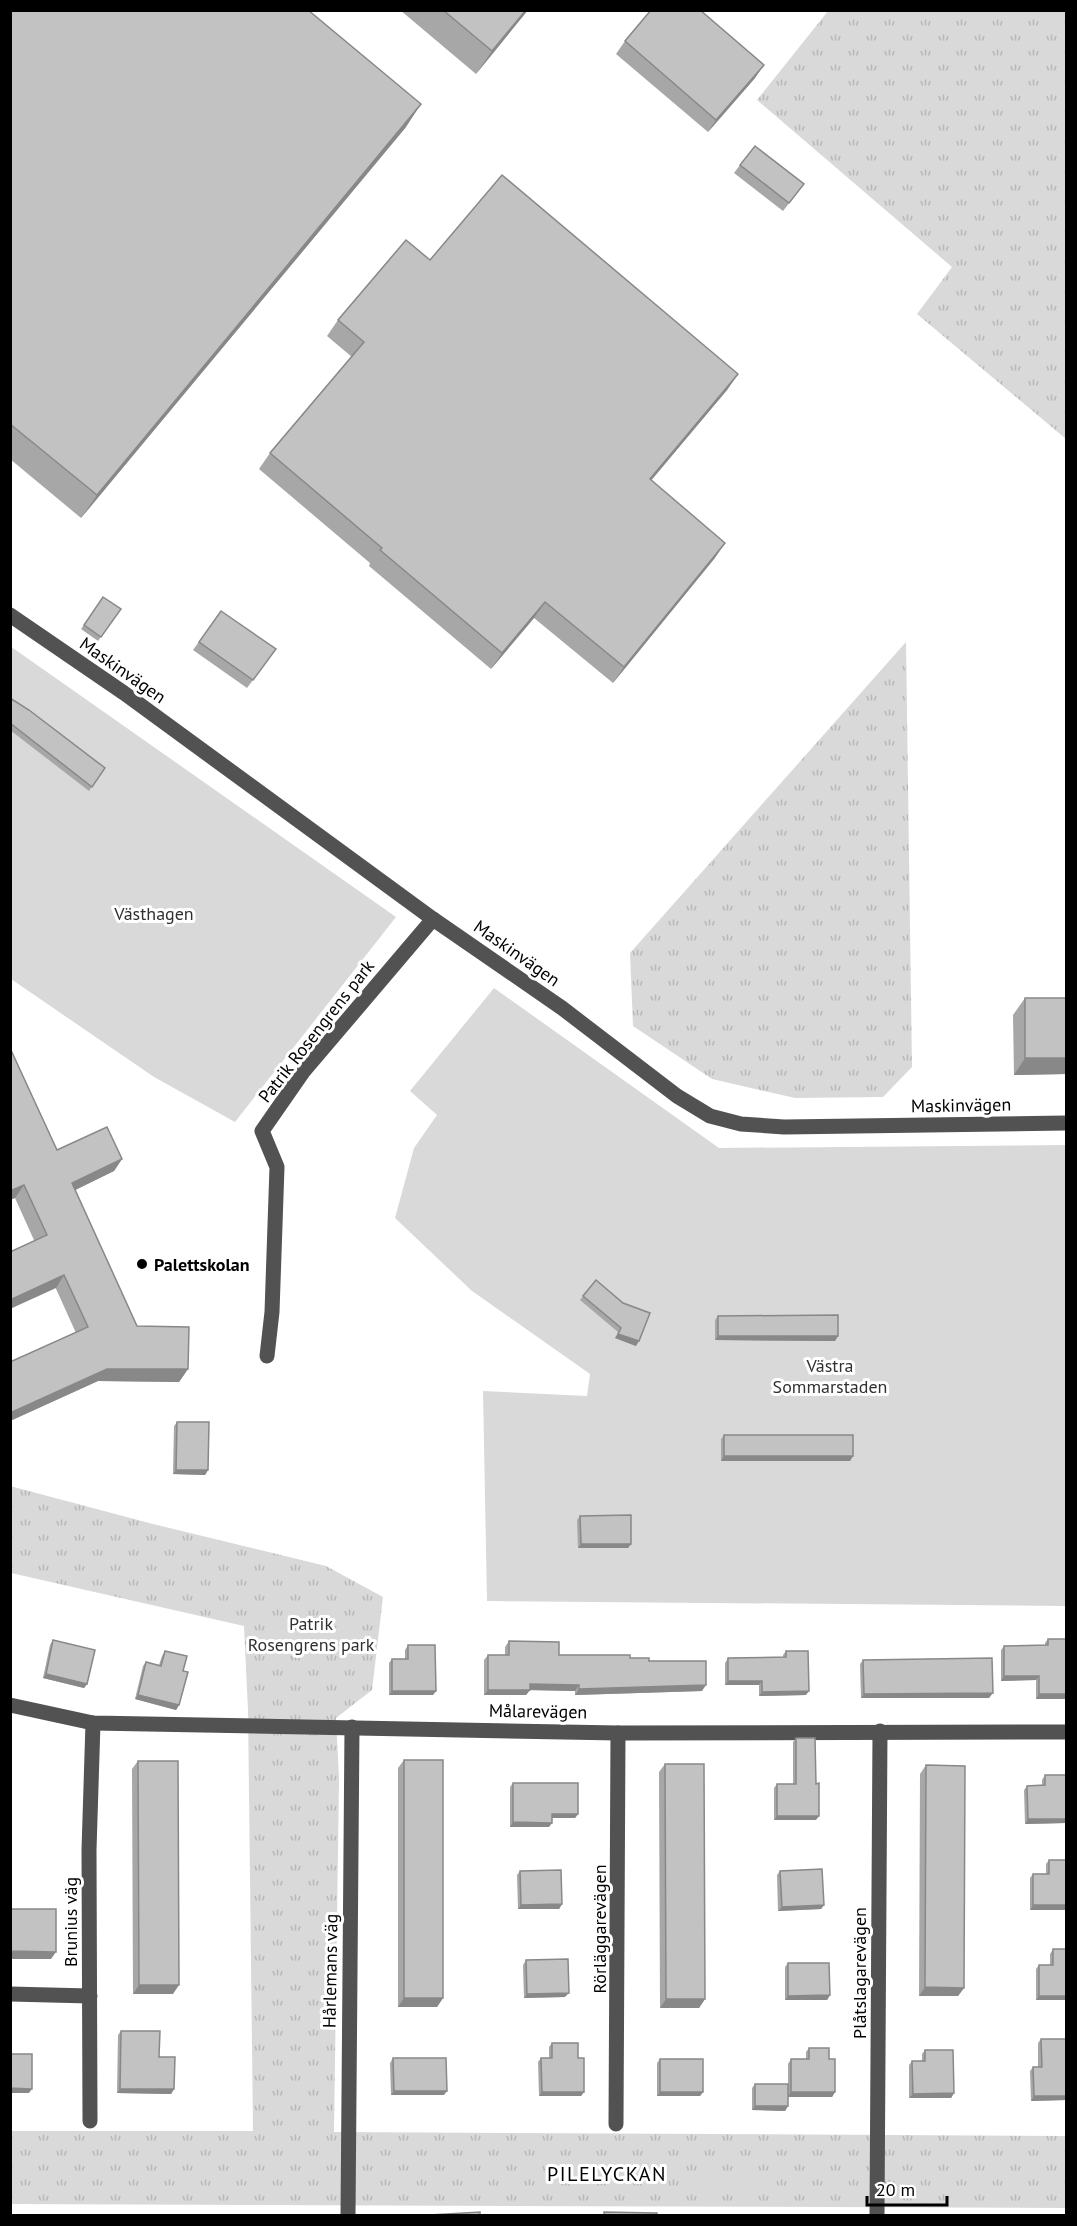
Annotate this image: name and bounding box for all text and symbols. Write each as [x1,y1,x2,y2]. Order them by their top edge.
street label: Maskinvägen [75,632,171,708]
park label: Västhagen [113,902,194,925]
street label: Maskinvägen [469,915,565,991]
street label: Patrik Rosengrens park [253,955,379,1107]
street label: Maskinvägen [911,1093,1011,1117]
place label: Palettskolan [154,1253,250,1276]
marker: Palettskolan [135,1257,149,1271]
park label: Västra Sommarstaden [773,1354,887,1398]
park label: Patrik Rosengrens park [248,1612,375,1656]
street label: Målarevägen [489,1699,587,1723]
street label: Rörläggarevägen [588,1864,611,1994]
street label: Brunius väg [59,1877,82,1967]
street label: Plåtslagarevägen [848,1907,871,2039]
street label: Hårlemans väg [318,1914,342,2028]
district label: PILELYCKAN [547,2161,667,2187]
scale bar [867,2169,946,2207]
text: 20 m [876,2178,915,2201]

